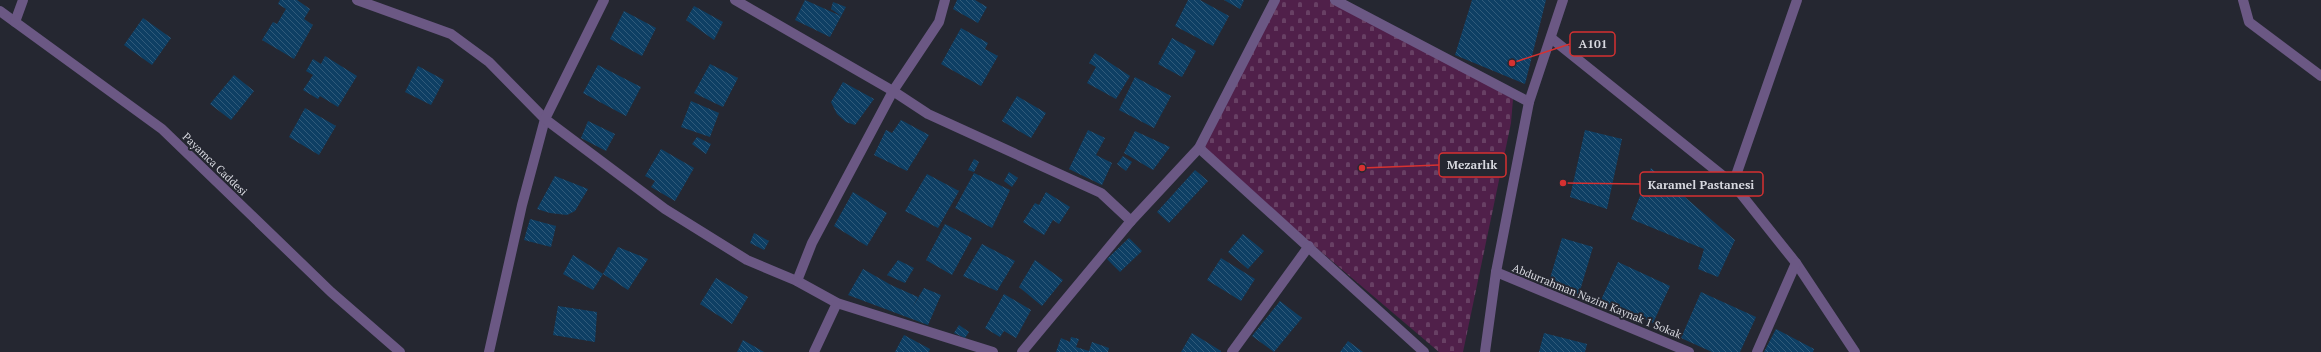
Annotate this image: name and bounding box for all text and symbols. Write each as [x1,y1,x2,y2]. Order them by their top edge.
callout: A101 [1570,32,1615,56]
text: A101 [1578,36,1608,51]
street label: Payamca Caddesi [180,130,250,198]
callout: Mezarlık [1439,153,1506,177]
text: Mezarlık [1447,157,1497,172]
callout: Karamel Pastanesi [1640,172,1763,196]
text: Karamel Pastanesi [1648,177,1754,192]
street label: Abdurrahman Nazim Kaynak 1 Sokak [1510,261,1684,342]

